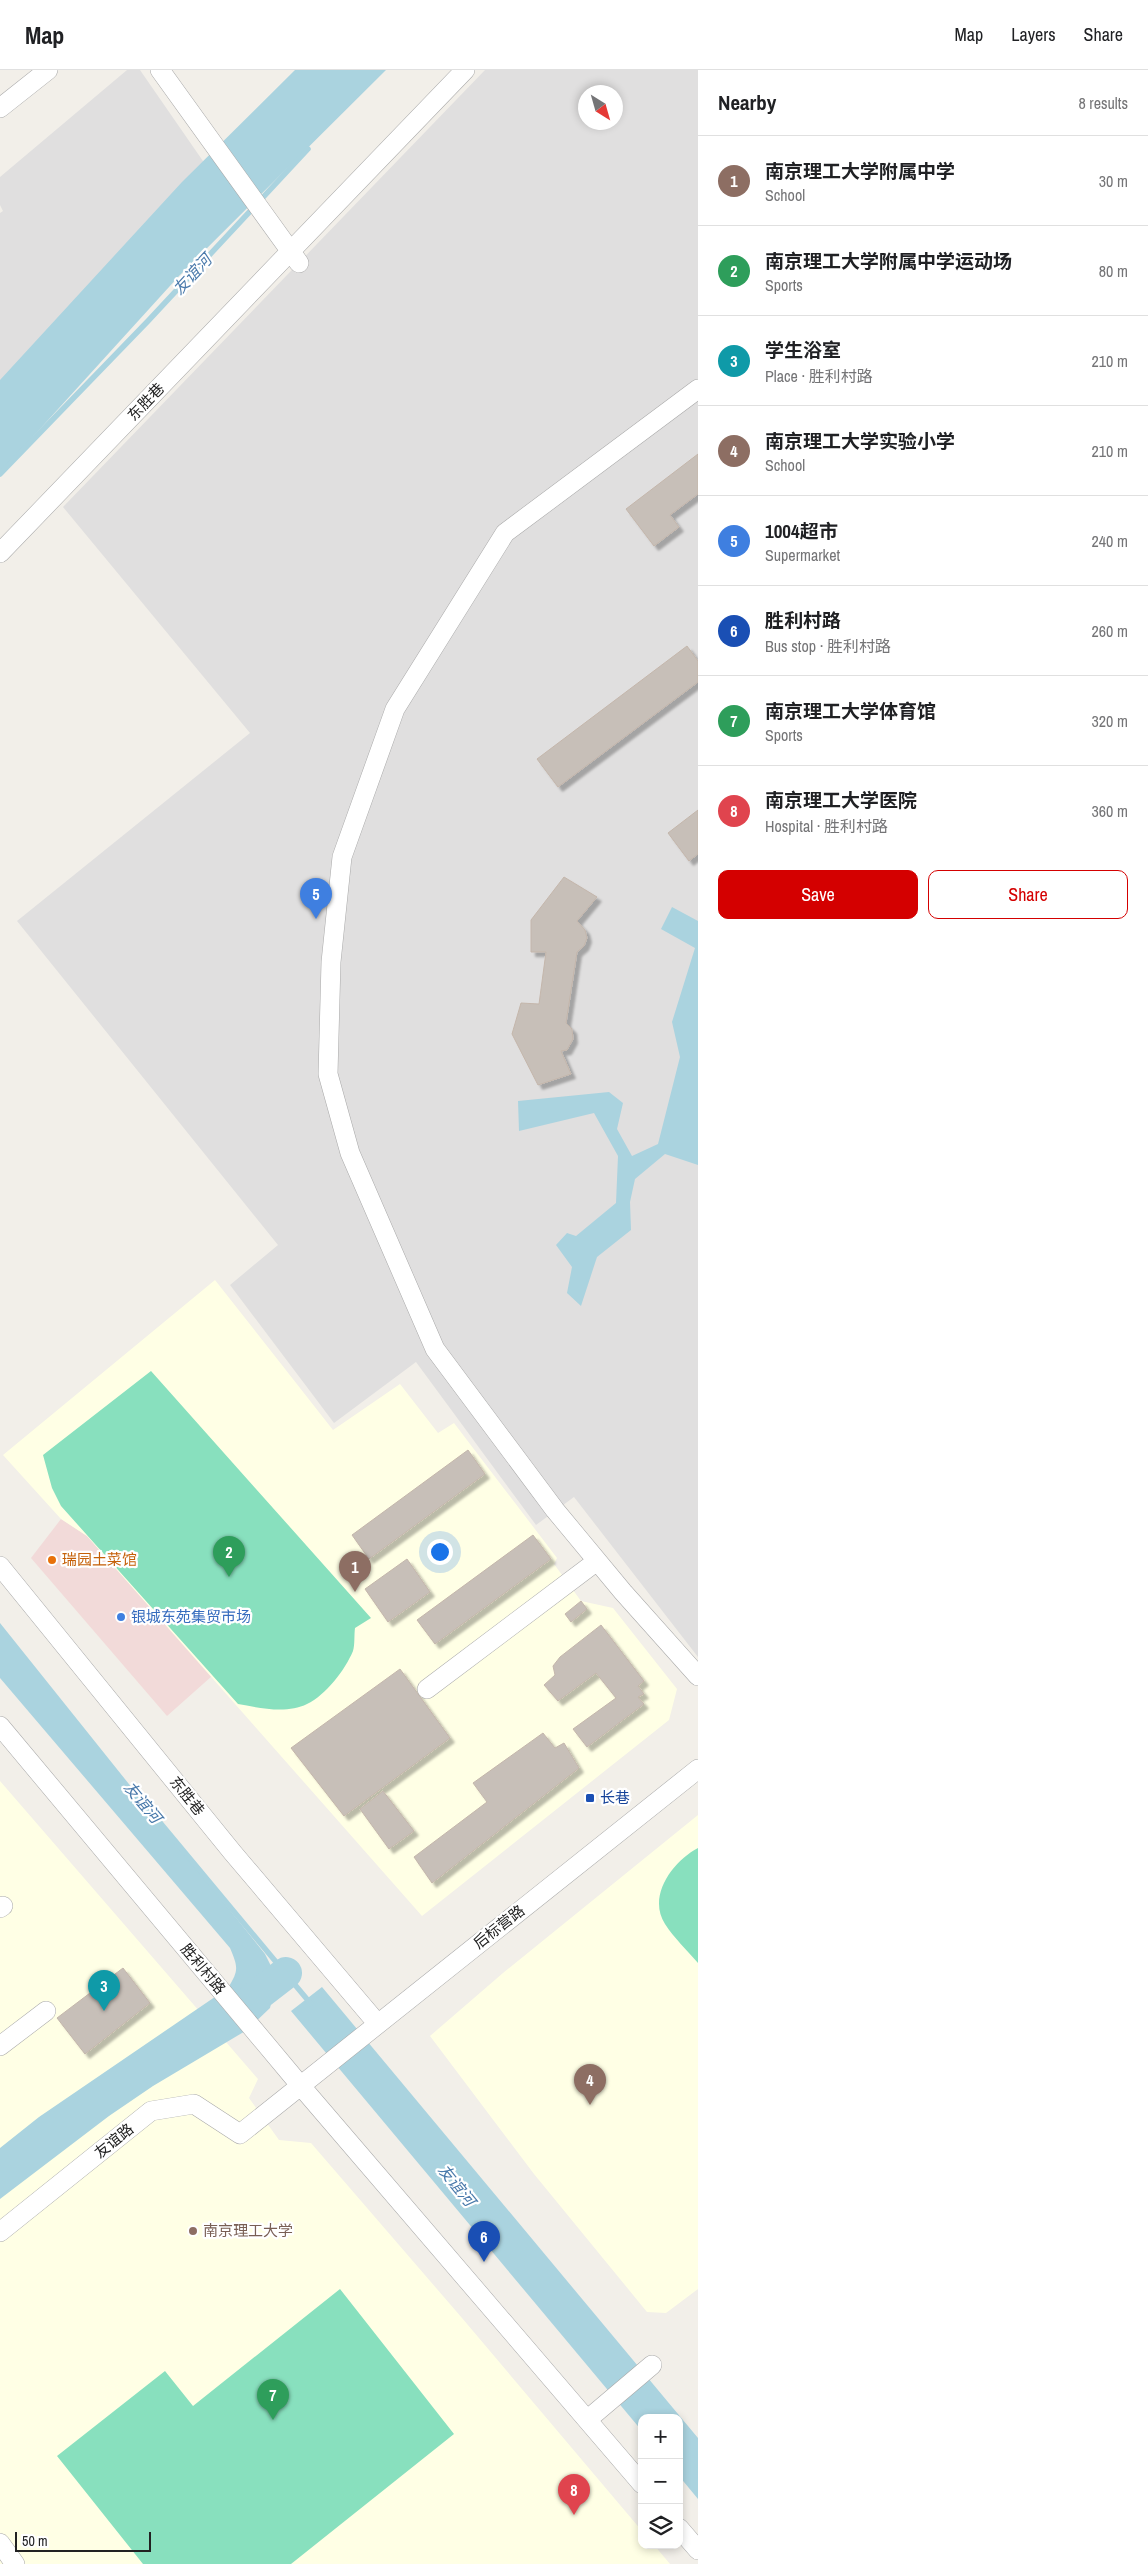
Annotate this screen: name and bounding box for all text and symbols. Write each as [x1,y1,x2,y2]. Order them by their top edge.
text: Map [25,19,64,51]
text: Map [955,22,983,47]
text: Layers [1011,22,1056,47]
text: Share [1084,22,1123,47]
north arrow [578,85,623,130]
text: Nearby [718,88,776,117]
text: 8 results [1078,92,1128,114]
text: 南京理工大学附属中学 [765,158,955,184]
text: 1 [730,170,738,192]
text: 30 m [1099,170,1128,192]
text: School [765,184,805,206]
water label: 友谊河 [168,247,218,299]
text: 南京理工大学附属中学运动场 [765,248,1012,274]
text: 2 [730,260,738,282]
text: 80 m [1099,260,1128,282]
text: Sports [765,274,803,296]
text: 学生浴室 [765,337,841,363]
text: 3 [730,350,738,372]
text: 210 m [1092,350,1128,372]
text: Place · 胜利村路 [765,365,873,387]
street label: 东胜巷 [122,378,169,425]
text: 南京理工大学实验小学 [765,428,955,454]
text: 4 [730,440,738,462]
text: 210 m [1092,440,1128,462]
text: School [765,454,805,476]
text: 1004超市 [765,518,838,544]
text: 5 [730,530,738,552]
text: 240 m [1092,530,1128,552]
text: Supermarket [765,544,840,566]
text: 胜利村路 [765,607,841,633]
text: 6 [730,620,738,642]
text: 260 m [1092,620,1128,642]
text: Bus stop · 胜利村路 [765,635,891,657]
text: 南京理工大学体育馆 [765,698,936,724]
text: 7 [730,710,738,732]
text: 320 m [1092,710,1128,732]
text: Sports [765,724,803,746]
text: 南京理工大学医院 [765,787,917,813]
text: 8 [730,800,738,822]
text: 360 m [1092,800,1128,822]
text: Hospital · 胜利村路 [765,815,888,837]
button: Save [718,870,918,919]
button: Share [928,870,1128,919]
pin: 5 [300,878,332,919]
pin: 2 [213,1536,245,1577]
your location [427,1539,453,1565]
place label: 瑞园土菜馆 [62,1549,137,1570]
pin: 1 [339,1551,371,1592]
marker: 瑞园土菜馆 [46,1554,58,1566]
place label: 银城东苑集贸市场 [131,1606,251,1627]
marker: 银城东苑集贸市场 [115,1611,127,1623]
street label: 东胜巷 [165,1772,210,1820]
water label: 友谊河 [119,1777,169,1830]
place label: 长巷 [600,1787,630,1808]
marker: 长巷 [584,1792,596,1804]
street label: 后标营路 [469,1900,529,1953]
street label: 胜利村路 [176,1939,231,1998]
pin: 3 [88,1970,120,2011]
pin: 4 [574,2064,606,2105]
street label: 友谊路 [90,2118,138,2163]
water label: 友谊河 [433,2159,483,2213]
place label: 南京理工大学 [203,2220,293,2241]
pin: 6 [468,2221,500,2262]
marker: 南京理工大学 [187,2225,199,2237]
pin: 7 [257,2379,289,2420]
map controls [638,2414,683,2549]
button: + [638,2414,683,2459]
button: − [638,2459,683,2504]
pin: 8 [558,2474,590,2515]
button: layers [638,2504,683,2549]
scale bar [15,2529,151,2552]
text: 50 m [22,2532,48,2550]

